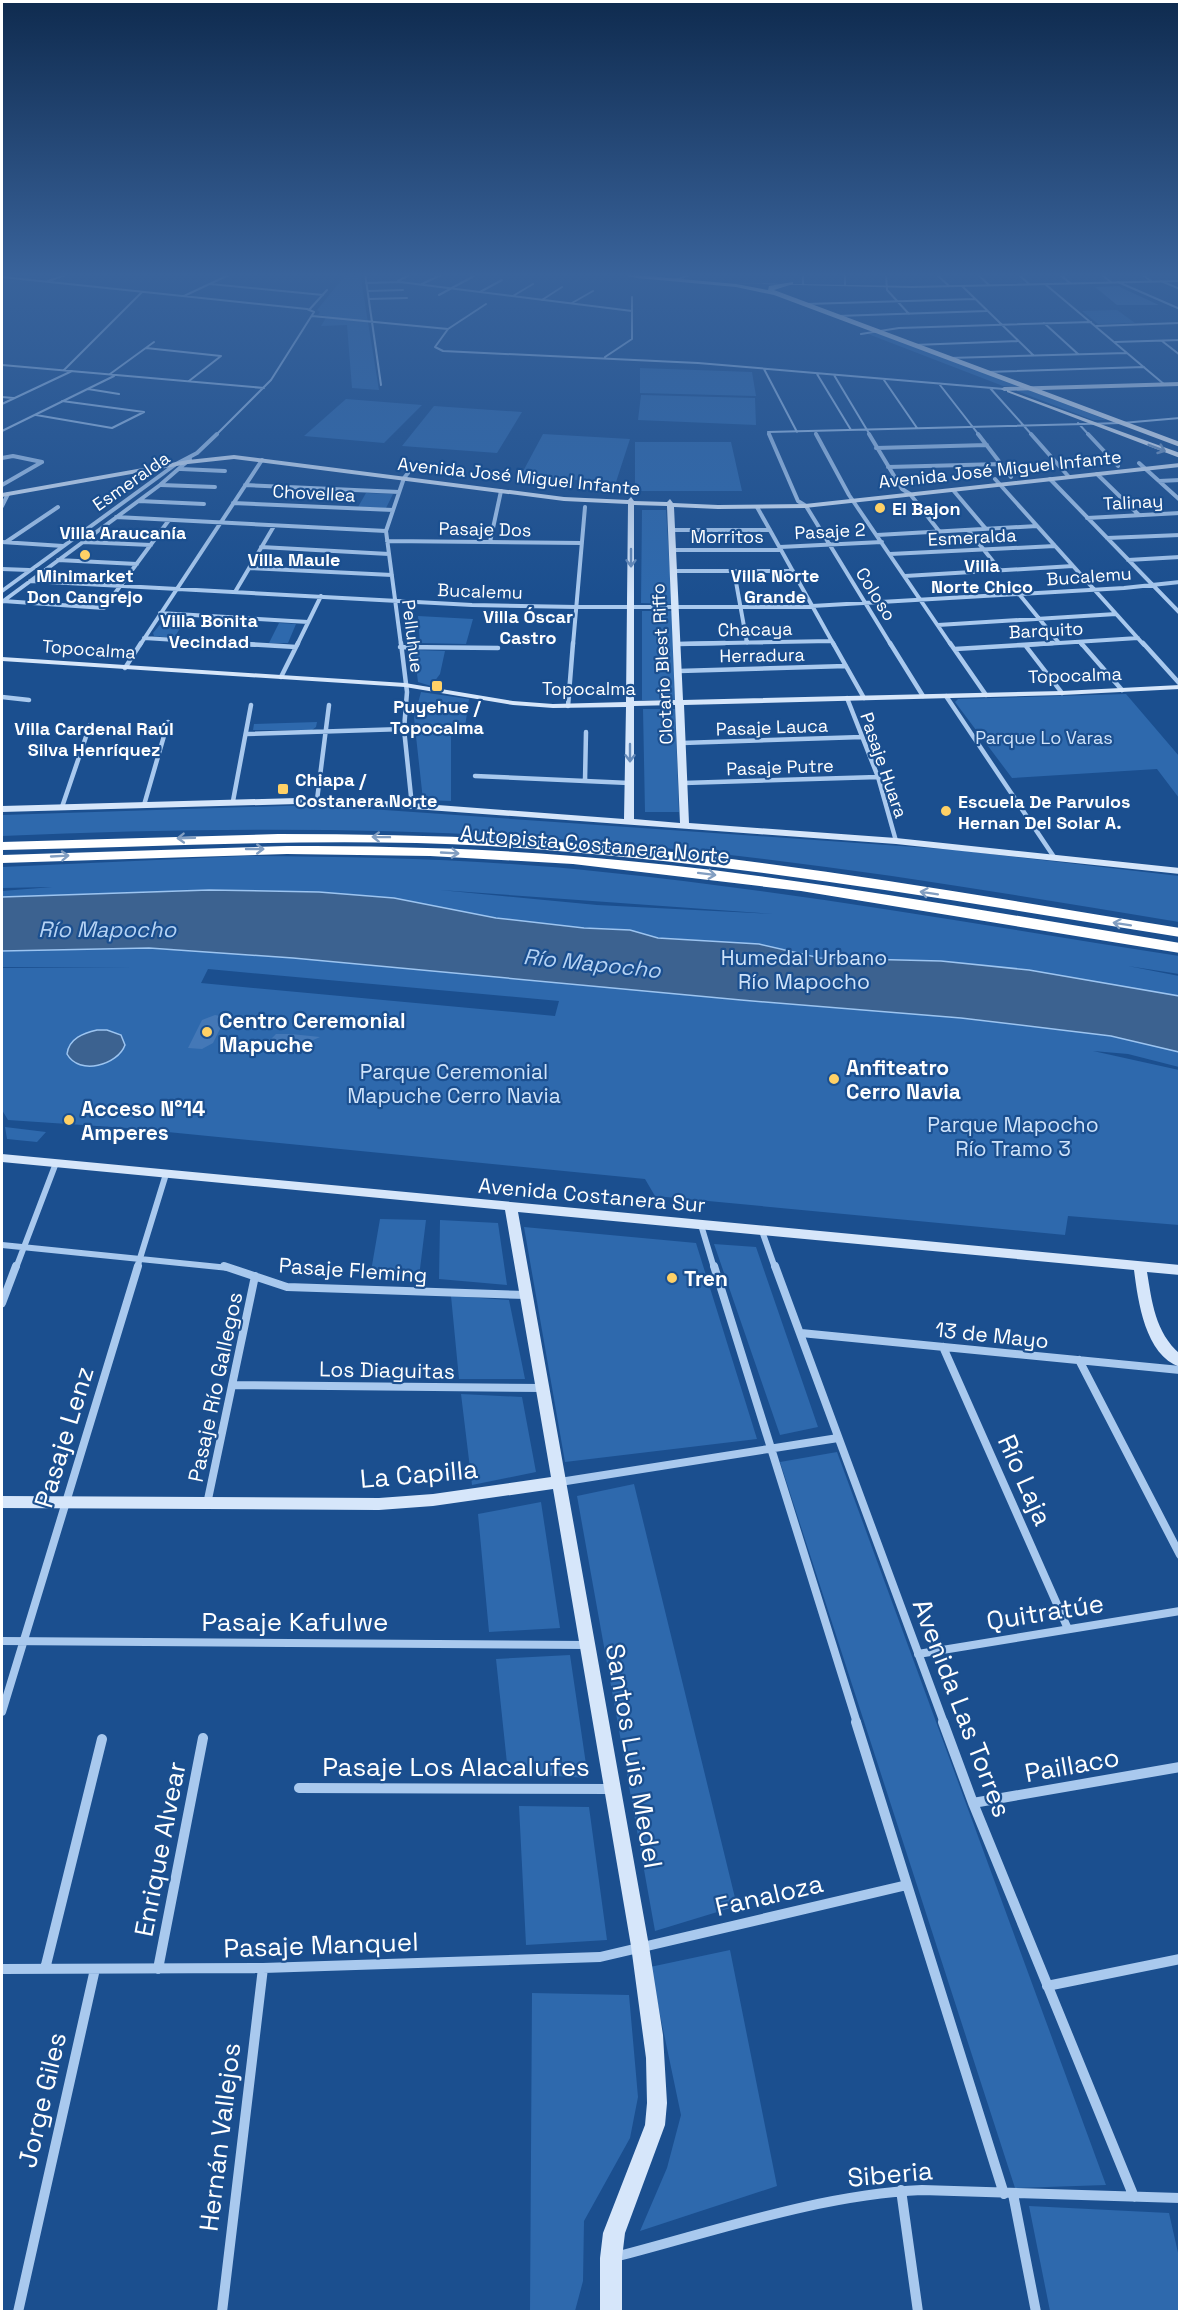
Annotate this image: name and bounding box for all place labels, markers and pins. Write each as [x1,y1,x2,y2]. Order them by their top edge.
place label: El Bajon [892,497,961,520]
marker: El Bajon [873,501,887,515]
marker: Minimarket Don Cangrejo [78,548,92,562]
place label: Minimarket Don Cangrejo [27,564,143,608]
marker: Puyehue / Topocalma [430,679,444,693]
place label: Puyehue / Topocalma [390,695,485,739]
place label: Chiapa / Costanera Norte [295,768,437,812]
marker: Chiapa / Costanera Norte [276,782,290,796]
place label: Escuela De Parvulos Hernan Del Solar A. [958,790,1131,834]
marker: Escuela De Parvulos Hernan Del Solar A. [939,804,953,818]
place label: Centro Ceremonial Mapuche [219,1007,406,1058]
marker: Centro Ceremonial Mapuche [200,1025,214,1039]
place label: Anfiteatro Cerro Navia [846,1054,961,1105]
marker: Anfiteatro Cerro Navia [827,1072,841,1086]
place label: Acceso N°14 Amperes [81,1095,205,1146]
marker: Acceso N°14 Amperes [62,1113,76,1127]
place label: Tren [684,1265,728,1292]
marker: Tren [665,1271,679,1285]

